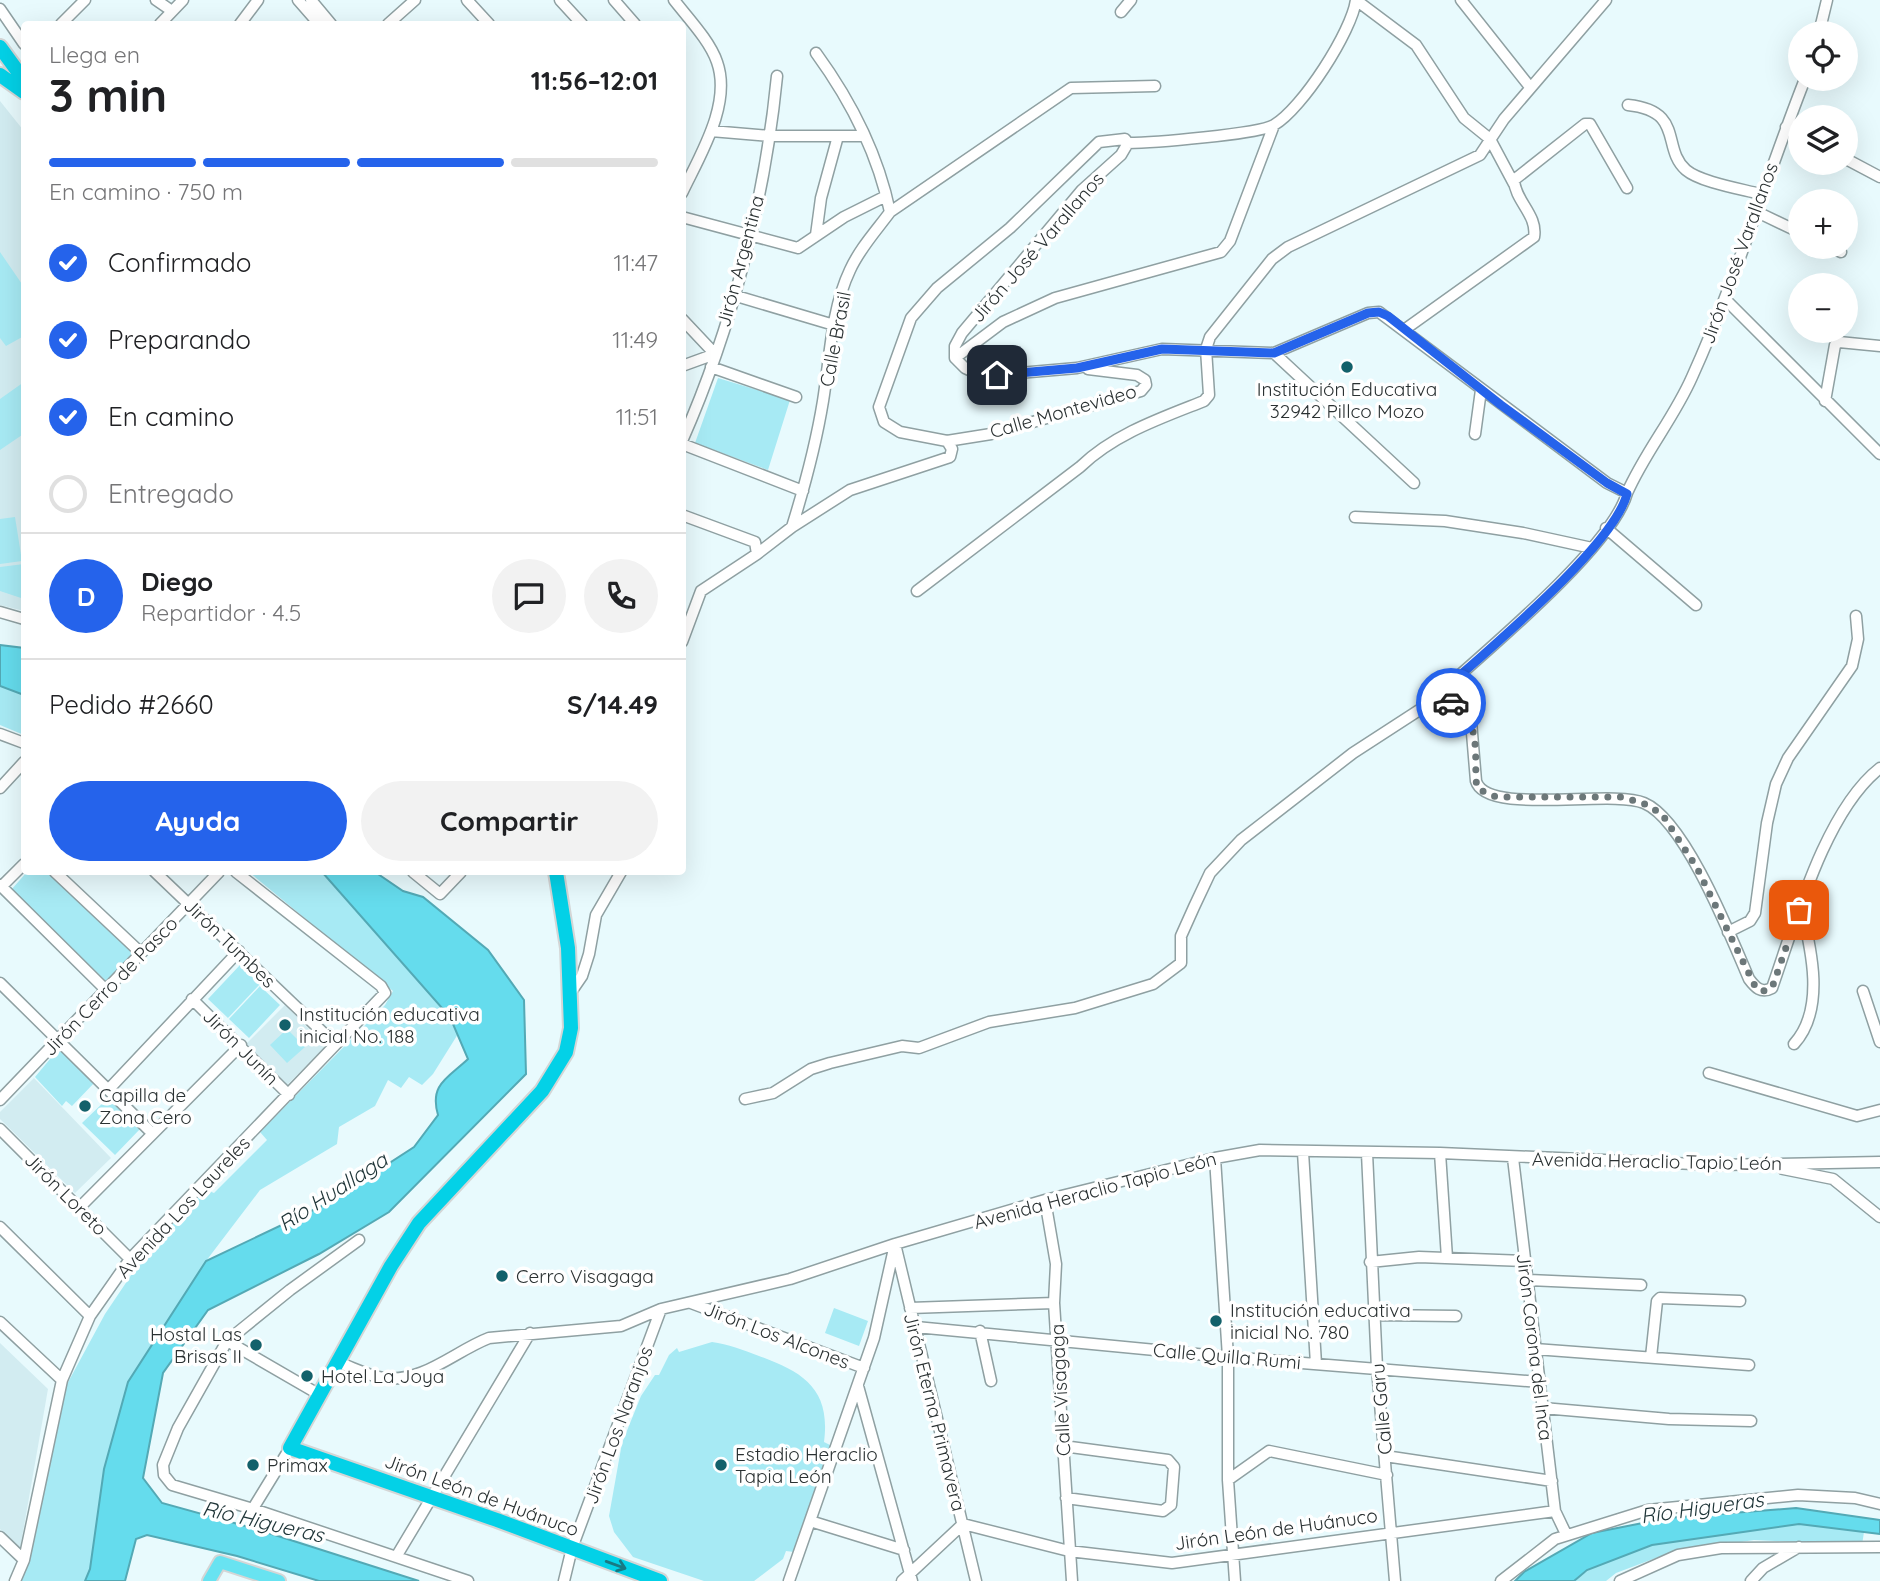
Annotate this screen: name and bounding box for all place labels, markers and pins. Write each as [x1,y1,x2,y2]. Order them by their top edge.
pin [967,345,1027,405]
marker: Institución Educativa 32942 Pillco Mozo [1339,359,1355,375]
place label: Institución Educativa 32942 Pillco Mozo [1257,377,1437,423]
pin [1769,880,1829,940]
place label: Institución educativa inicial No. 188 [299,1002,480,1048]
marker: Institución educativa inicial No. 188 [277,1017,293,1033]
place label: Capilla de Zona Cero [99,1083,192,1129]
marker: Capilla de Zona Cero [77,1098,93,1114]
place label: Cerro Visagaga [516,1264,654,1288]
marker: Cerro Visagaga [494,1268,510,1284]
place label: Institución educativa inicial No. 780 [1230,1298,1411,1344]
marker: Institución educativa inicial No. 780 [1208,1313,1224,1329]
place label: Hostal Las Brisas II [150,1322,242,1368]
marker: Hostal Las Brisas II [248,1337,264,1353]
place label: Hotel La Joya [321,1364,444,1388]
marker: Hotel La Joya [299,1368,315,1384]
place label: Estadio Heraclio Tapia León [735,1442,878,1488]
place label: Primax [267,1453,328,1477]
marker: Primax [245,1457,261,1473]
marker: Estadio Heraclio Tapia León [713,1457,729,1473]

